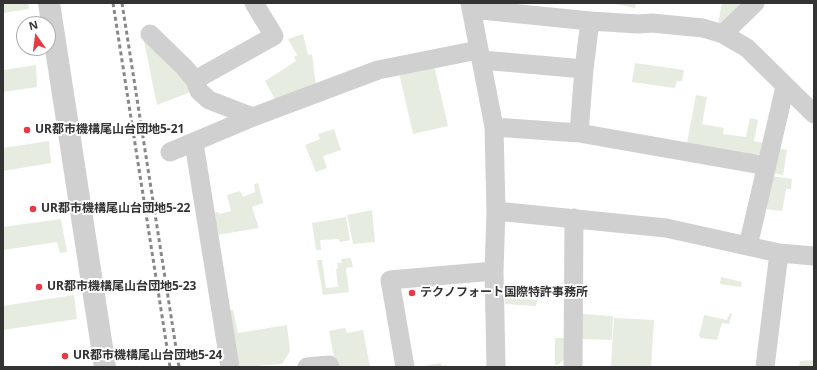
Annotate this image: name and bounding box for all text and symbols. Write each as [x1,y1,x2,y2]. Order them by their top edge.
north arrow [16,16,56,56]
text: N [27,16,39,33]
place label: UR都市機構尾山台団地5-21 [35,123,184,137]
marker: UR都市機構尾山台団地5-21 [22,125,32,135]
place label: UR都市機構尾山台団地5-22 [41,202,190,216]
marker: UR都市機構尾山台団地5-22 [28,204,38,214]
place label: UR都市機構尾山台団地5-23 [47,280,196,294]
marker: UR都市機構尾山台団地5-23 [34,282,44,292]
place label: テクノフォート国際特許事務所 [420,286,588,300]
marker: テクノフォート国際特許事務所 [407,288,417,298]
place label: UR都市機構尾山台団地5-24 [73,349,222,363]
marker: UR都市機構尾山台団地5-24 [60,351,70,361]

